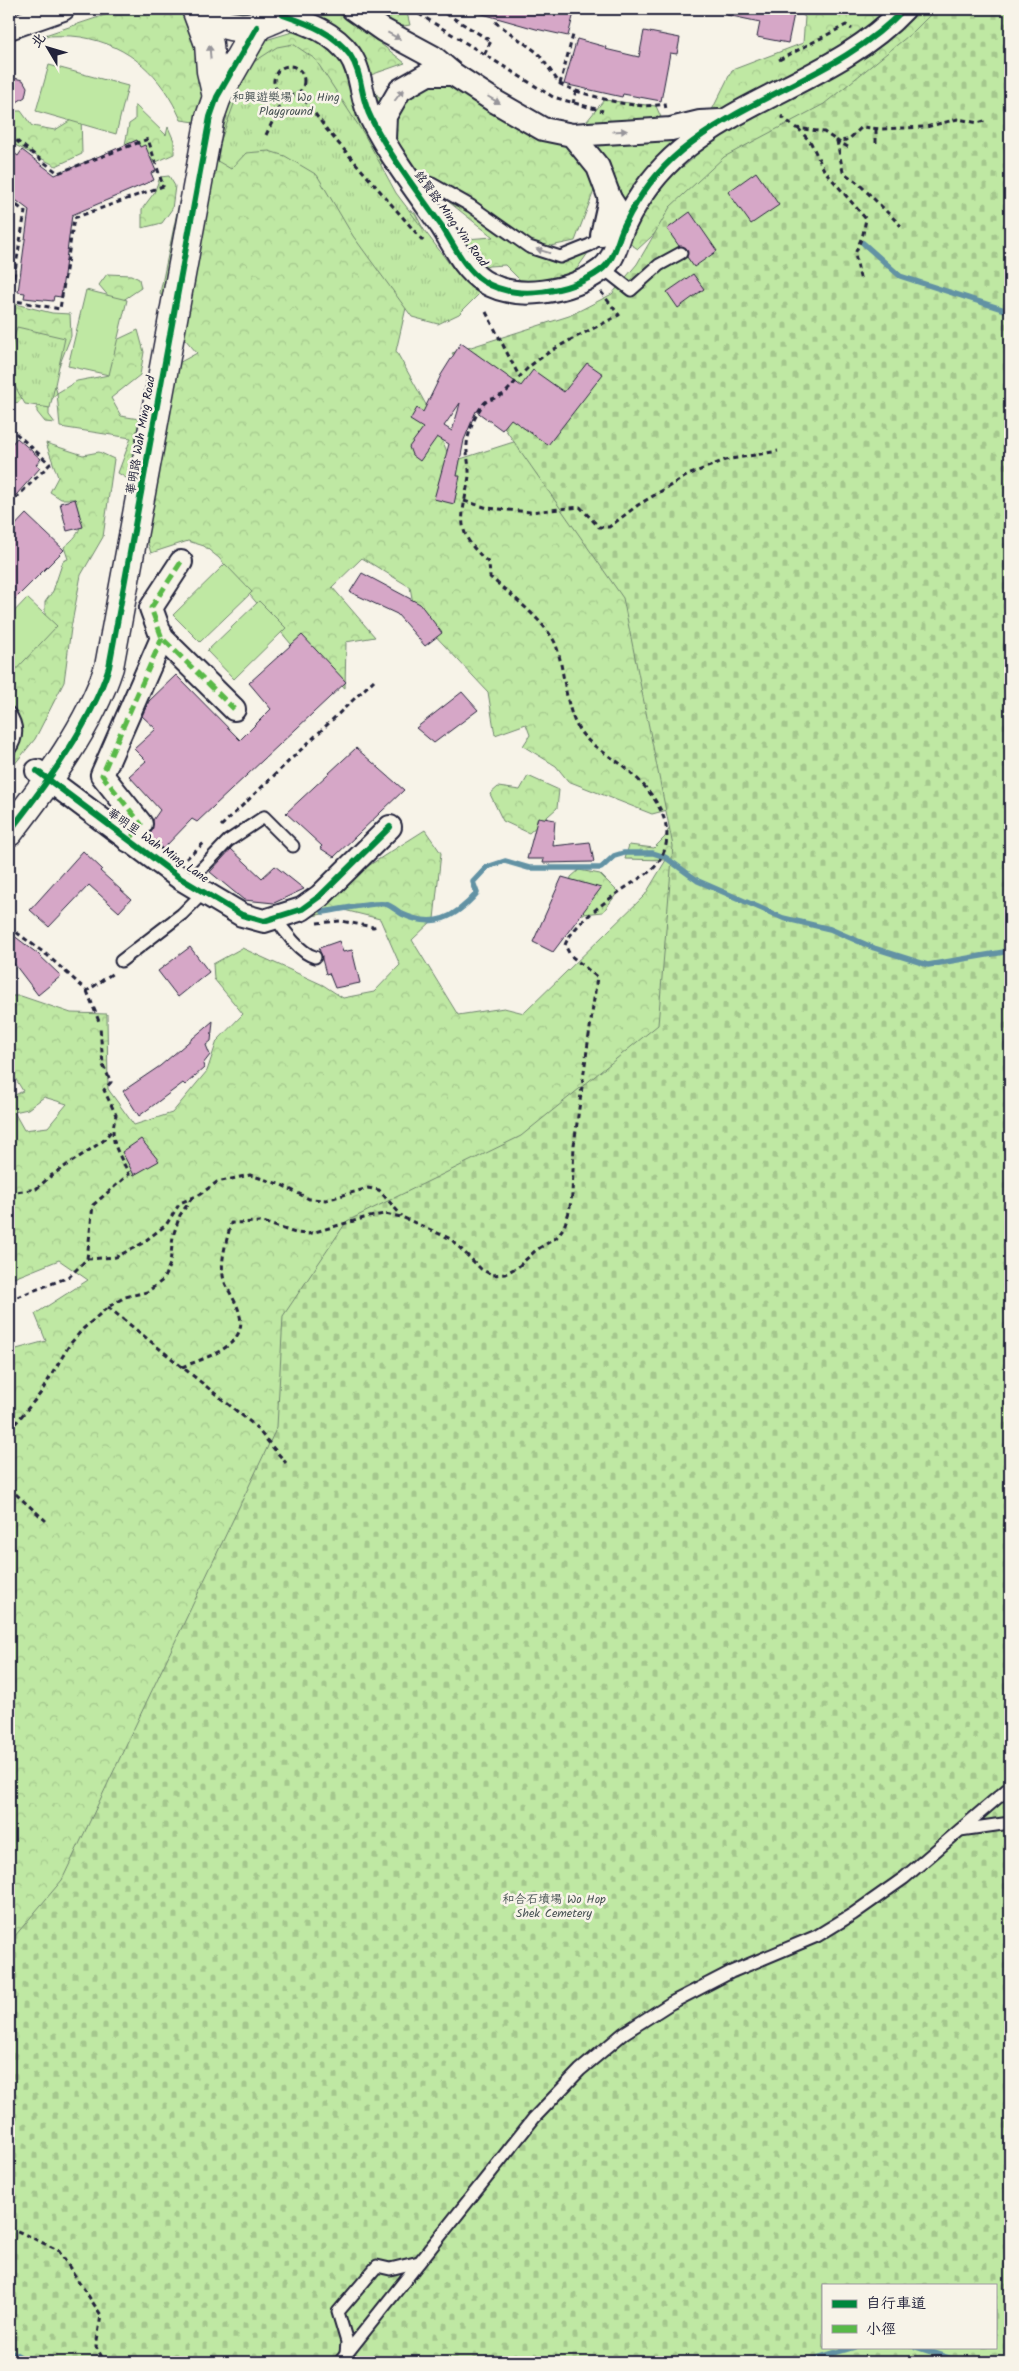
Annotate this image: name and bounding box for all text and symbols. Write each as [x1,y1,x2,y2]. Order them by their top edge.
north arrow [22,22,72,72]
text: 北 [26,28,52,53]
one-way arrow [386,32,401,40]
one-way arrow [205,44,213,60]
park label: 和興遊樂場 Wo Hing Playground [232,88,340,121]
one-way arrow [393,88,404,101]
one-way arrow [488,96,501,105]
one-way arrow [613,127,629,135]
street label: 銘賢路 Ming Yin Road [409,167,493,272]
one-way arrow [535,247,550,255]
street label: 華明路 Wah Ming Road [121,373,161,496]
street label: 華明里 Wah Ming Lane [103,804,213,889]
park label: 和合石墳場 Wo Hop Shek Cemetery [502,1890,606,1923]
legend [822,2284,996,2348]
text: 自行車道 [866,2292,926,2316]
text: 小徑 [866,2318,896,2342]

